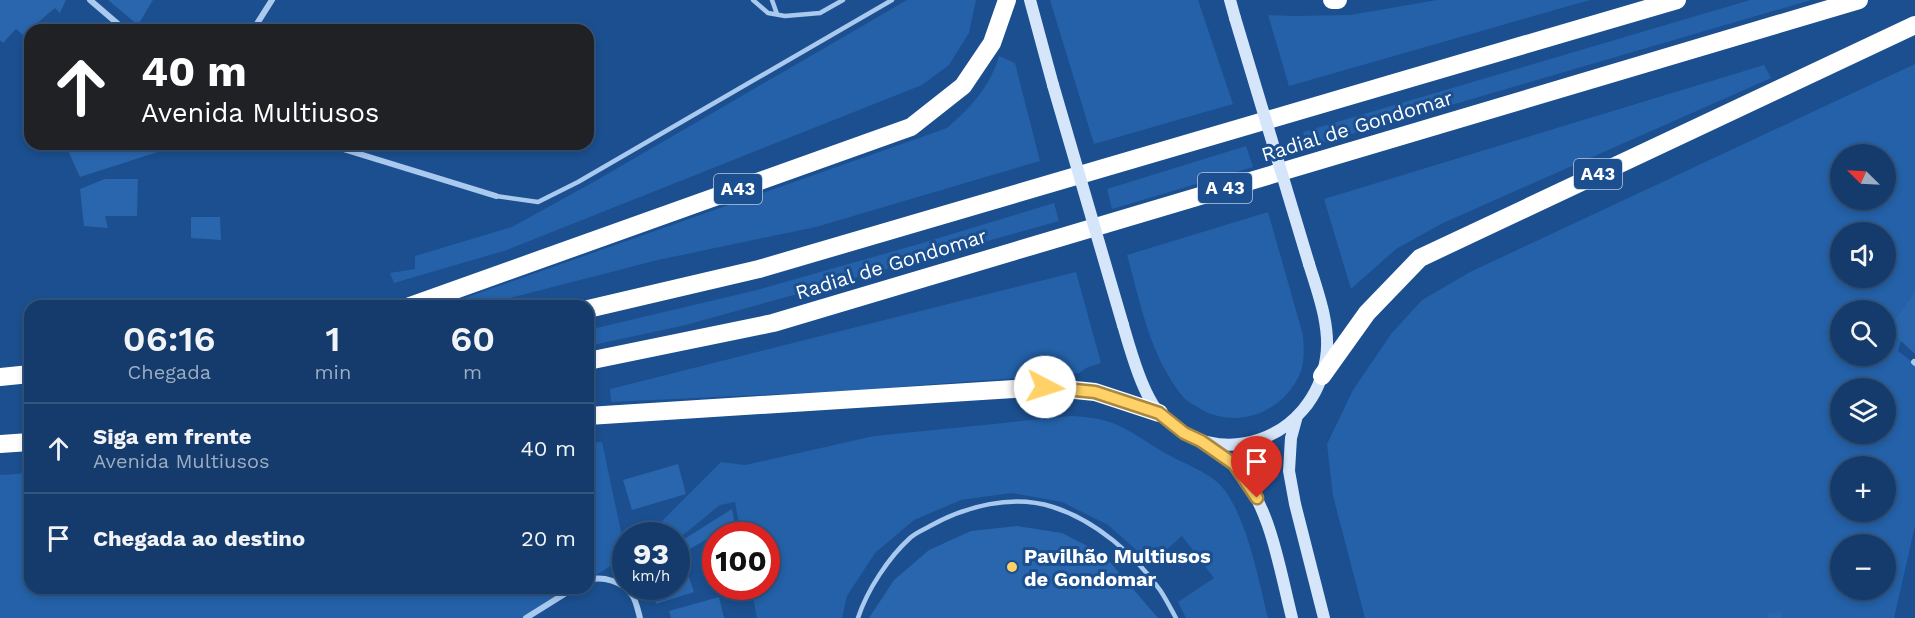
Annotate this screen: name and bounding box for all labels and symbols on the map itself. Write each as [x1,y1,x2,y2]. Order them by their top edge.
street label: Radial de Gondomar [1258,85,1456,167]
north arrow [1830,144,1896,210]
road number: A43 [1574,159,1622,189]
road number: A 43 [1198,173,1252,203]
road number: A43 [714,174,762,204]
street label: Radial de Gondomar [792,223,990,305]
position arrow [1013,355,1077,419]
pin [1231,436,1282,498]
speed limit sign: 100 [702,522,780,600]
place label: Pavilhão Multiusos de Gondomar [1024,544,1211,591]
marker: Pavilhão Multiusos de Gondomar [1005,560,1019,574]

